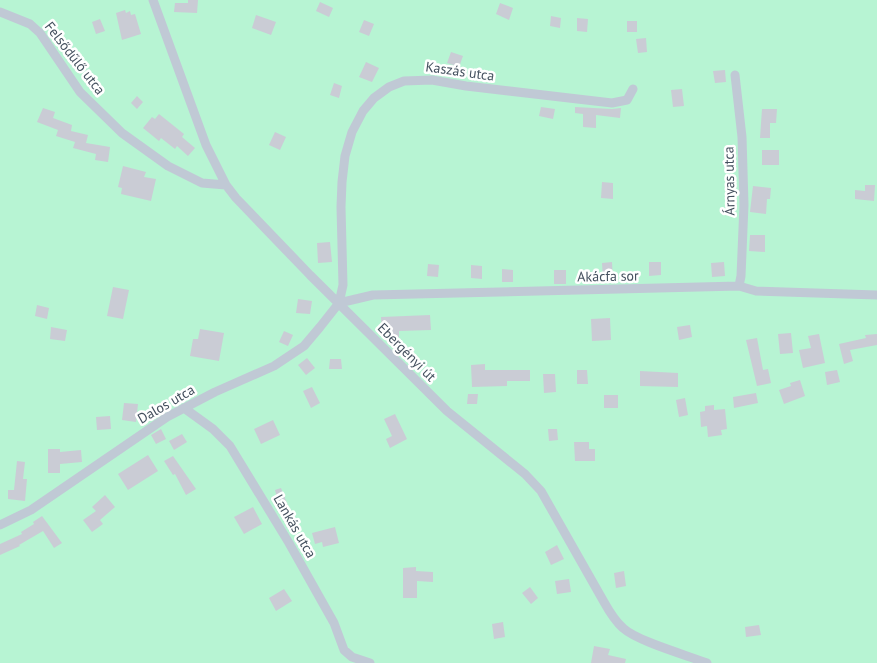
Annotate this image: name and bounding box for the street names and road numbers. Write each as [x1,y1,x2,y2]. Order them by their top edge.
street label: Felsődűlő utca [41,18,109,98]
street label: Kaszás utca [424,57,496,85]
street label: Árnyas utca [719,146,739,216]
street label: Akácfa sor [577,266,639,286]
street label: Ebergényi út [374,319,440,385]
street label: Dalos utca [134,381,198,427]
street label: Lankás utca [270,491,320,561]

